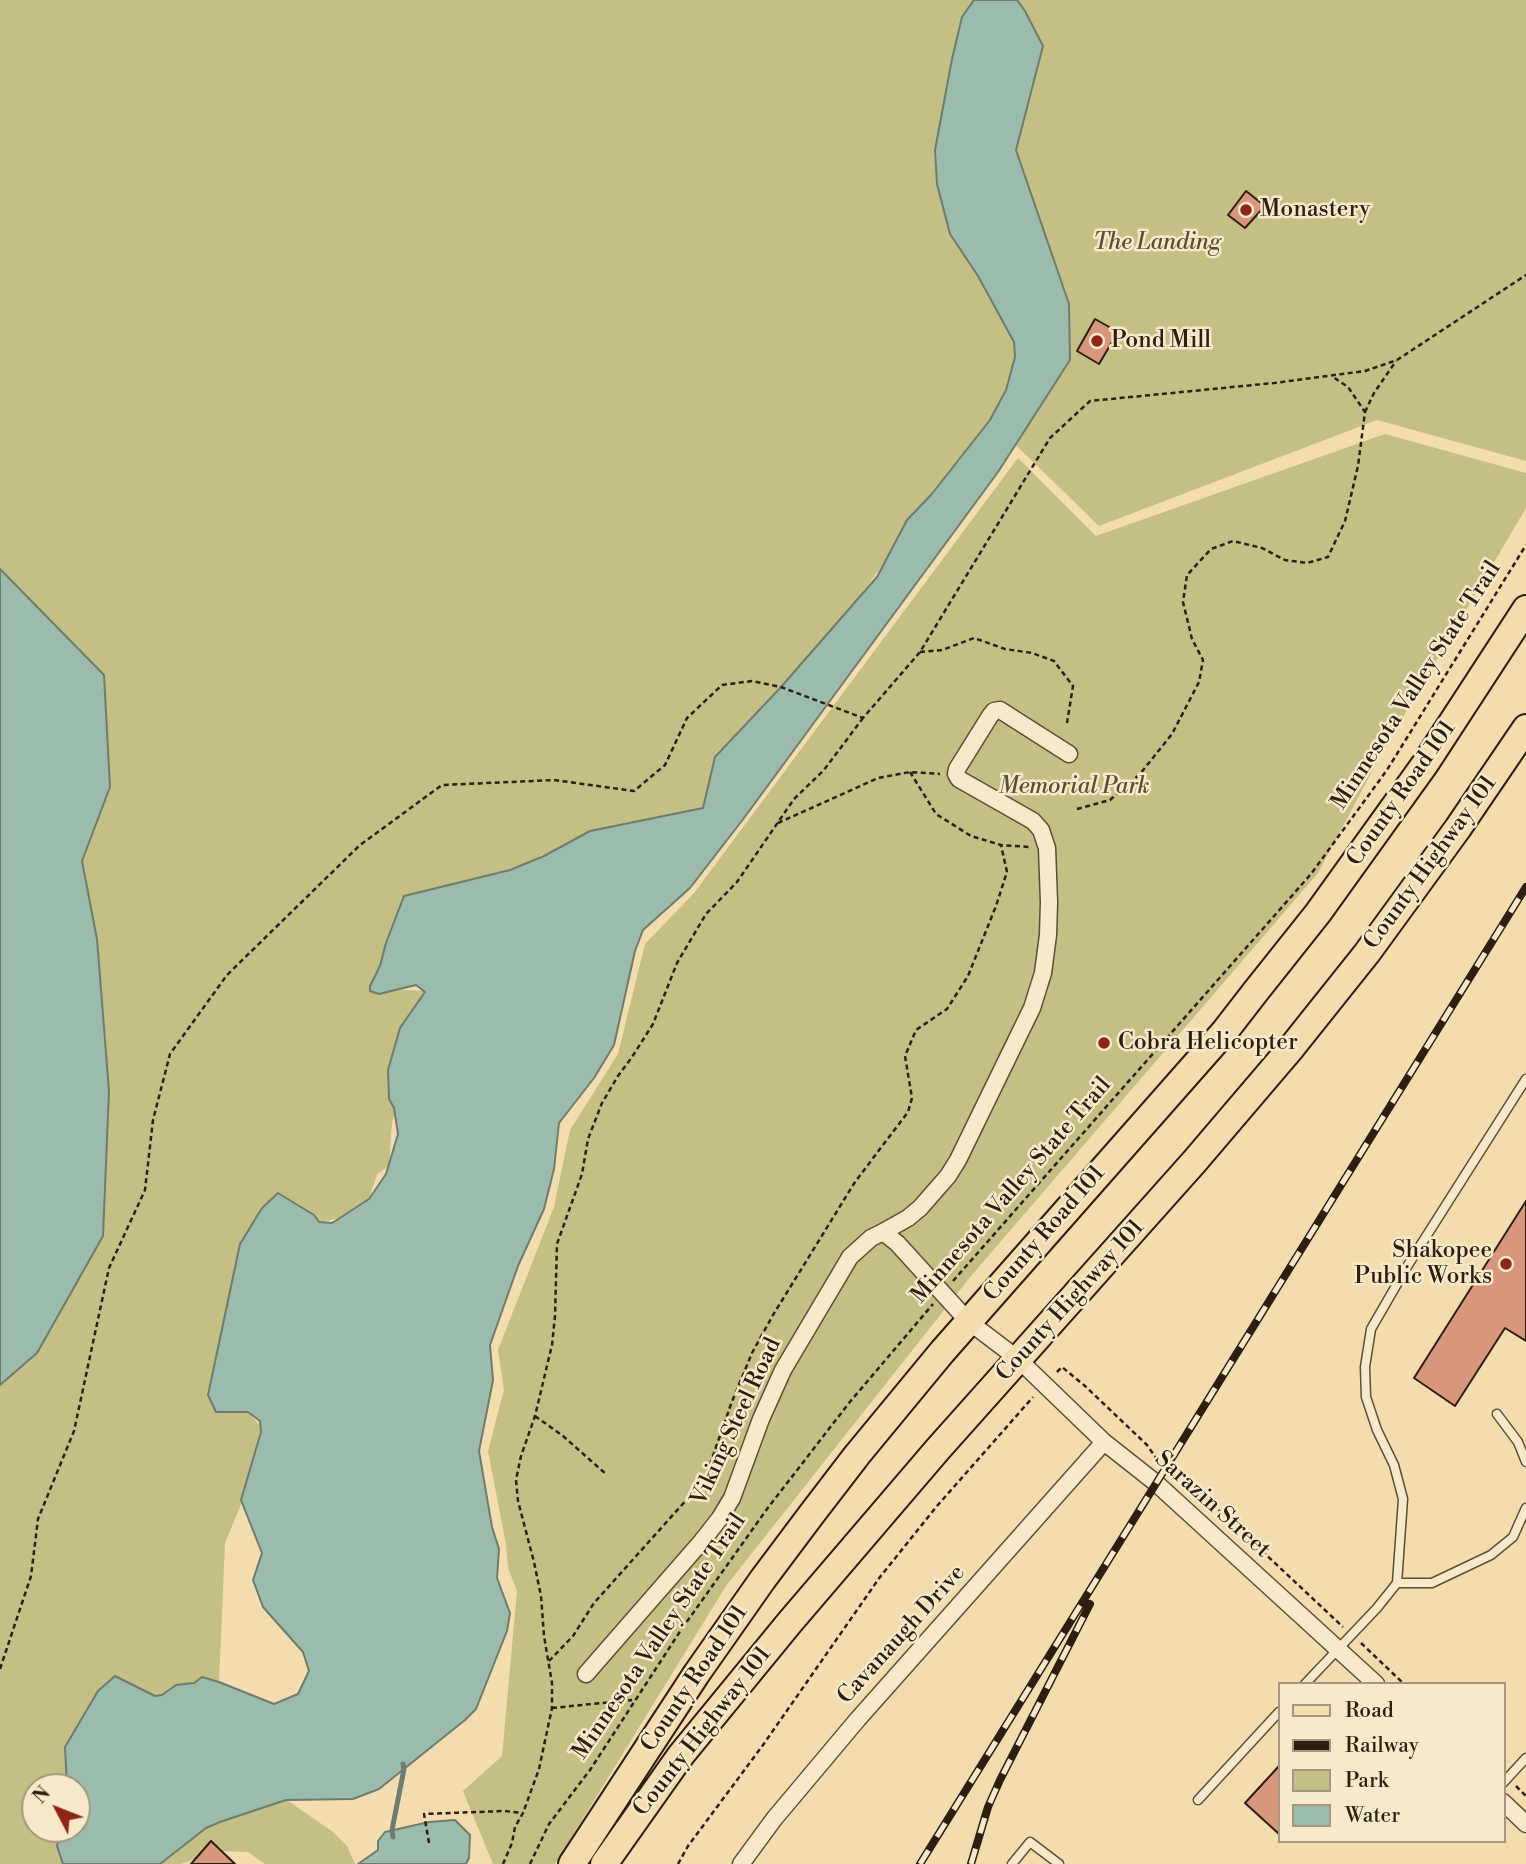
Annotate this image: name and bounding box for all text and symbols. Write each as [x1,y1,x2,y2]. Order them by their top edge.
place label: Monastery [1260,196,1370,224]
marker: Monastery [1238,202,1254,218]
park label: The Landing [1093,229,1221,257]
place label: Pond Mill [1111,327,1211,355]
marker: Pond Mill [1089,333,1105,349]
street label: Minnesota Valley State Trail [1326,557,1508,815]
street label: County Road 101 [1342,716,1462,872]
street label: County Highway 101 [1359,771,1503,955]
park label: Memorial Park [999,773,1149,801]
place label: Cobra Helicopter [1118,1029,1298,1057]
marker: Cobra Helicopter [1096,1035,1112,1051]
street label: Minnesota Valley State Trail [906,1072,1118,1310]
street label: County Road 101 [978,1160,1112,1308]
street label: County Highway 101 [991,1214,1151,1388]
place label: Shakopee Public Works [1354,1237,1492,1291]
marker: Shakopee Public Works [1498,1256,1514,1272]
street label: Viking Steel Road [686,1334,788,1510]
street label: Sarazin Street [1149,1446,1275,1564]
street label: Minnesota Valley State Trail [567,1509,753,1765]
street label: Cavanaugh Drive [832,1560,972,1710]
street label: County Road 101 [636,1600,754,1758]
street label: County Highway 101 [628,1642,778,1822]
legend [1278,1682,1505,1843]
text: Road [1345,1698,1394,1724]
text: Railway [1345,1733,1419,1759]
text: Park [1345,1768,1389,1794]
north arrow [21,1773,91,1843]
text: N [28,1782,56,1809]
text: Water [1345,1803,1400,1829]

